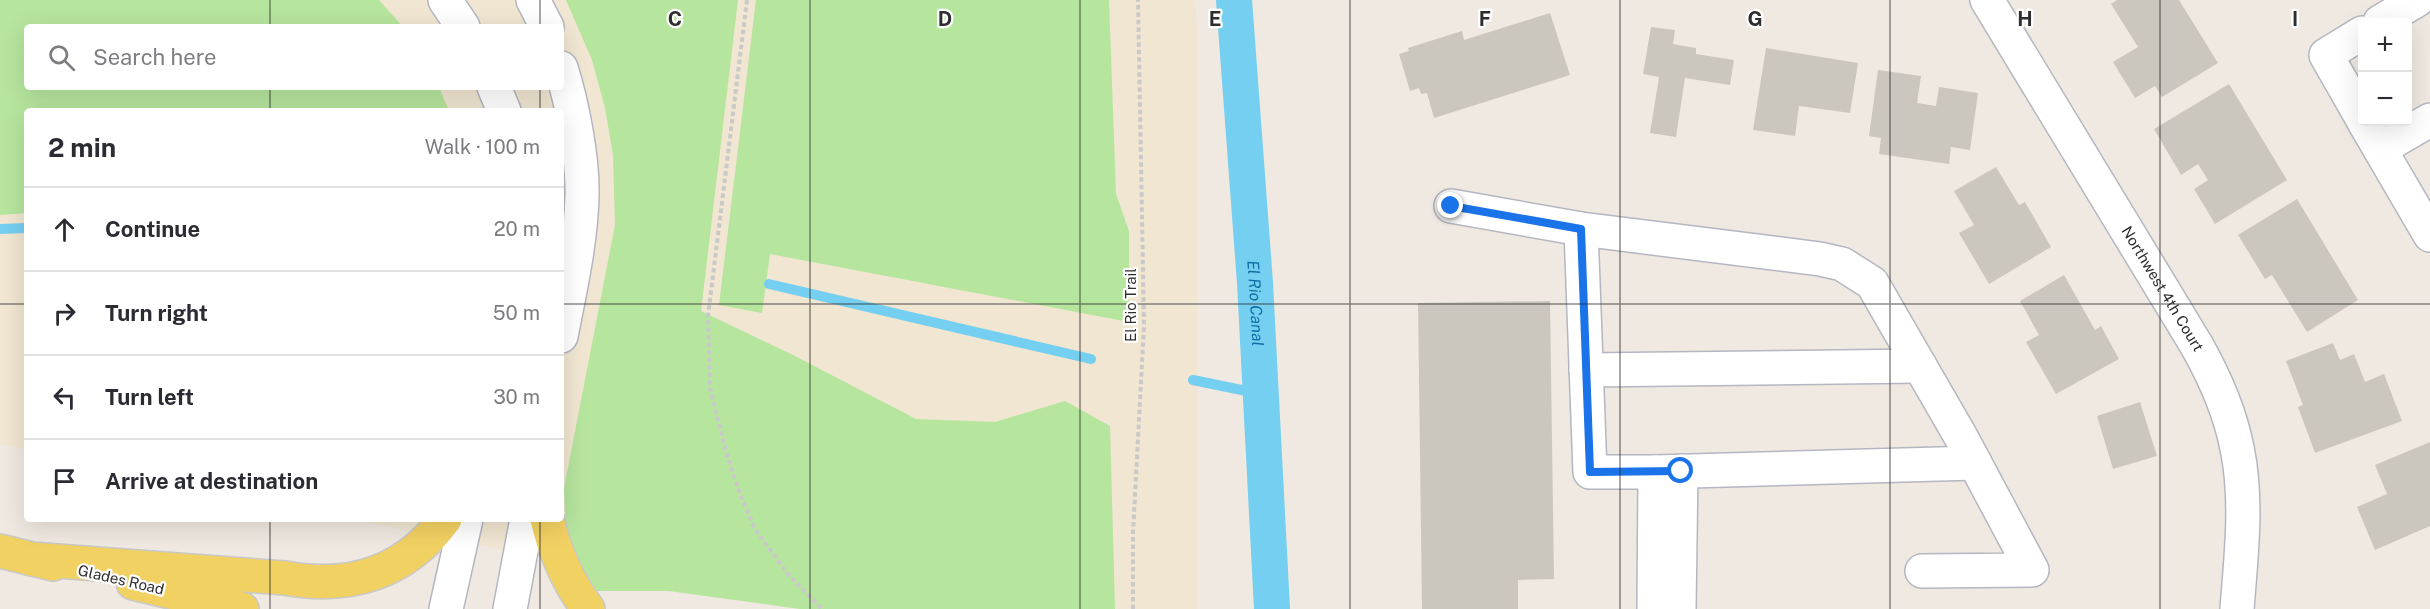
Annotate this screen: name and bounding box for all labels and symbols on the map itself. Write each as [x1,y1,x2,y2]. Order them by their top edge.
text: C [668,7,682,31]
text: D [938,7,952,31]
text: E [1209,7,1221,31]
text: F [1479,7,1491,31]
text: G [1747,7,1763,31]
text: H [2017,7,2033,31]
text: I [2292,7,2298,31]
route end [1437,192,1463,218]
street label: Northwest 4th Court [2118,223,2207,354]
water label: El Rio Canal [1243,260,1267,347]
street label: El Rio Trail [1122,268,1139,342]
route start [1667,457,1693,483]
street label: Glades Road [76,561,166,598]

